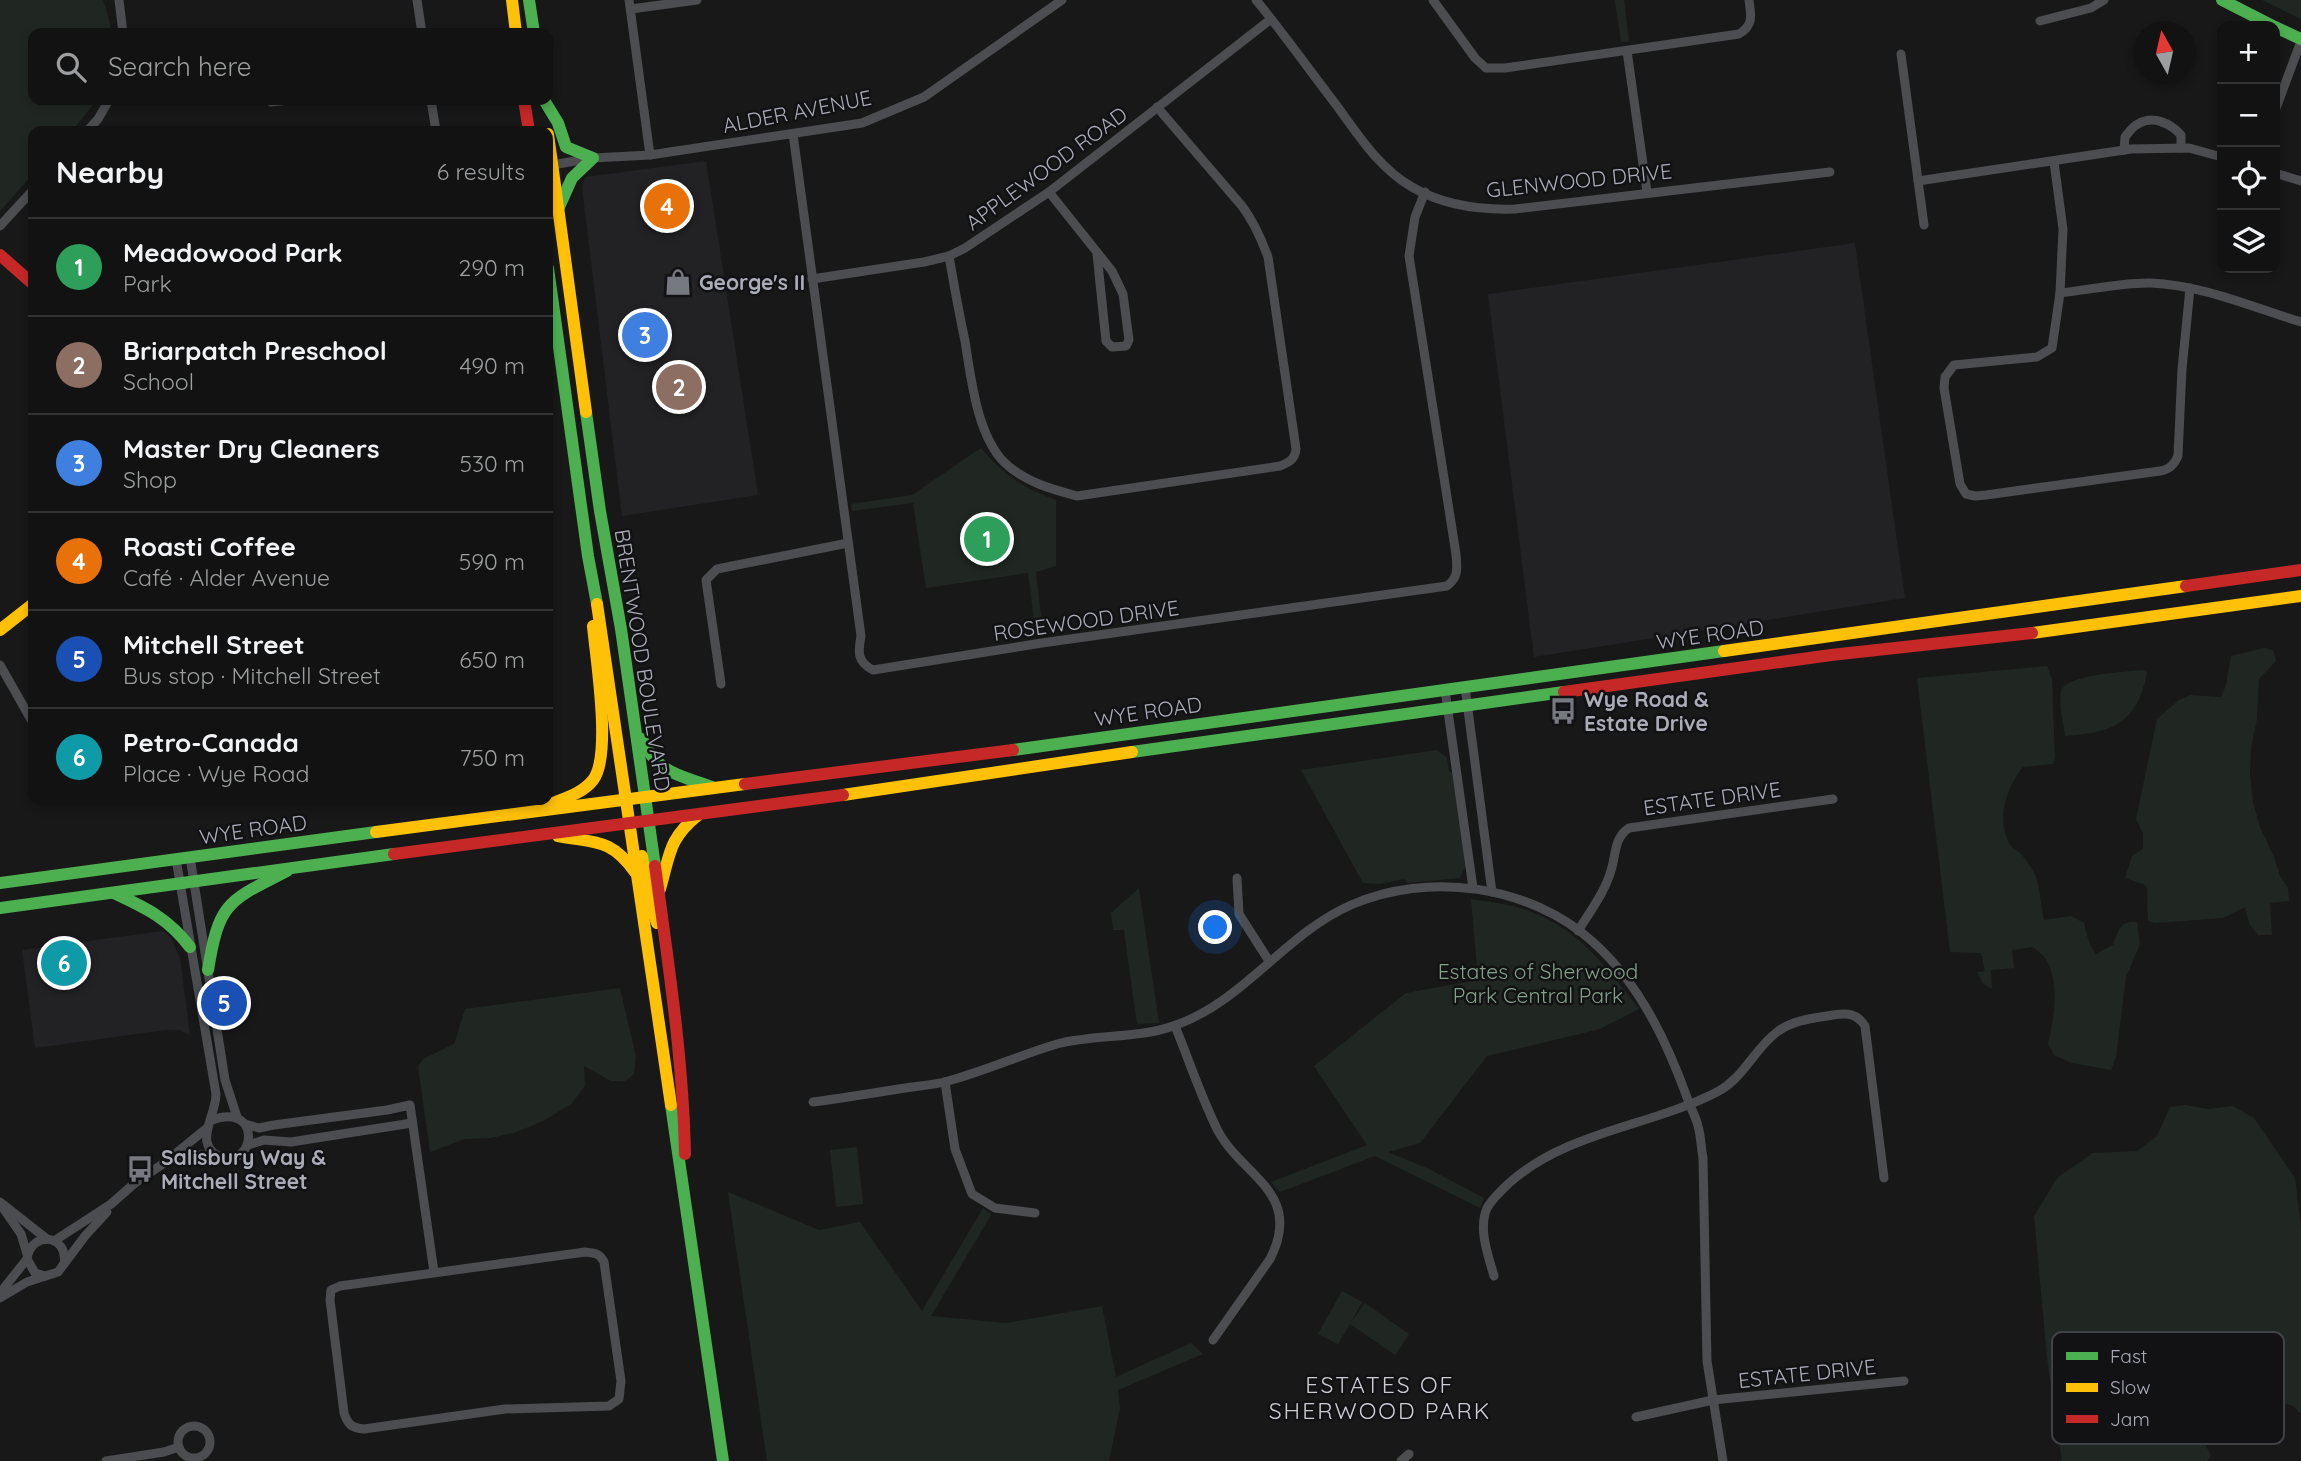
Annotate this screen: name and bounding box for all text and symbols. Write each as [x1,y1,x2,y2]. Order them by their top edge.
north arrow [2133,21,2196,84]
map controls [2217,21,2280,273]
button: + [2217,21,2280,84]
search box [28,28,553,105]
icon: search [52,48,90,86]
text: Search here [108,50,252,83]
street label: ALDER AVENUE [720,84,874,138]
button: − [2217,84,2280,147]
street label: APPLEWOOD ROAD [960,101,1132,235]
button: locate [2217,147,2280,210]
text: Nearby [56,153,164,191]
text: 6 results [437,157,525,186]
street label: GLENWOOD DRIVE [1485,157,1673,203]
pin: 4 [644,180,690,232]
button: layers [2217,210,2280,273]
text: Meadowood Park [123,236,343,269]
text: 1 [75,253,83,282]
text: 290 m [458,253,525,282]
shop icon: George's II [663,267,693,297]
text: Park [123,269,172,298]
place label: George's II [699,269,805,295]
pin: 3 [622,309,668,361]
text: Briarpatch Preschool [123,334,387,367]
text: 2 [72,351,86,380]
text: 490 m [460,351,525,380]
pin: 2 [656,361,702,413]
text: School [123,367,194,396]
text: Master Dry Cleaners [123,432,379,465]
text: 3 [73,449,85,478]
text: 530 m [459,449,525,478]
text: Shop [123,465,177,494]
pin: 1 [964,513,1010,565]
street label: BRENTWOOD BOULEVARD [609,527,677,793]
text: Roasti Coffee [123,530,296,563]
text: 4 [72,547,86,576]
text: 590 m [459,547,525,576]
text: Café · Alder Avenue [123,563,330,592]
street label: ROSEWOOD DRIVE [992,594,1180,646]
street label: WYE ROAD [1655,614,1765,654]
text: Mitchell Street [123,628,305,661]
text: 5 [72,645,86,674]
text: 650 m [459,645,525,674]
text: Bus stop · Mitchell Street [123,661,381,690]
place label: Wye Road & Estate Drive [1584,686,1709,736]
street label: WYE ROAD [1093,691,1203,731]
bus stop icon: Wye Road & Estate Drive [1548,696,1578,726]
text: Petro-Canada [123,726,299,759]
text: 6 [73,743,85,772]
text: 750 m [460,743,525,772]
text: Place · Wye Road [123,759,309,788]
street label: ESTATE DRIVE [1642,775,1782,821]
street label: WYE ROAD [198,809,308,849]
your location [1198,910,1232,944]
pin: 6 [41,937,87,989]
park label: Estates of Sherwood Park Central Park [1438,958,1638,1008]
pin: 5 [201,977,247,1029]
place label: Salisbury Way & Mitchell Street [161,1144,326,1194]
bus stop icon: Salisbury Way & Mitchell Street [125,1154,155,1184]
legend [2052,1332,2284,1444]
text: Fast [2110,1344,2147,1368]
street label: ESTATE DRIVE [1737,1353,1877,1393]
district label: ESTATES OF SHERWOOD PARK [1269,1370,1491,1425]
text: Slow [2110,1375,2151,1399]
text: Jam [2110,1407,2150,1431]

